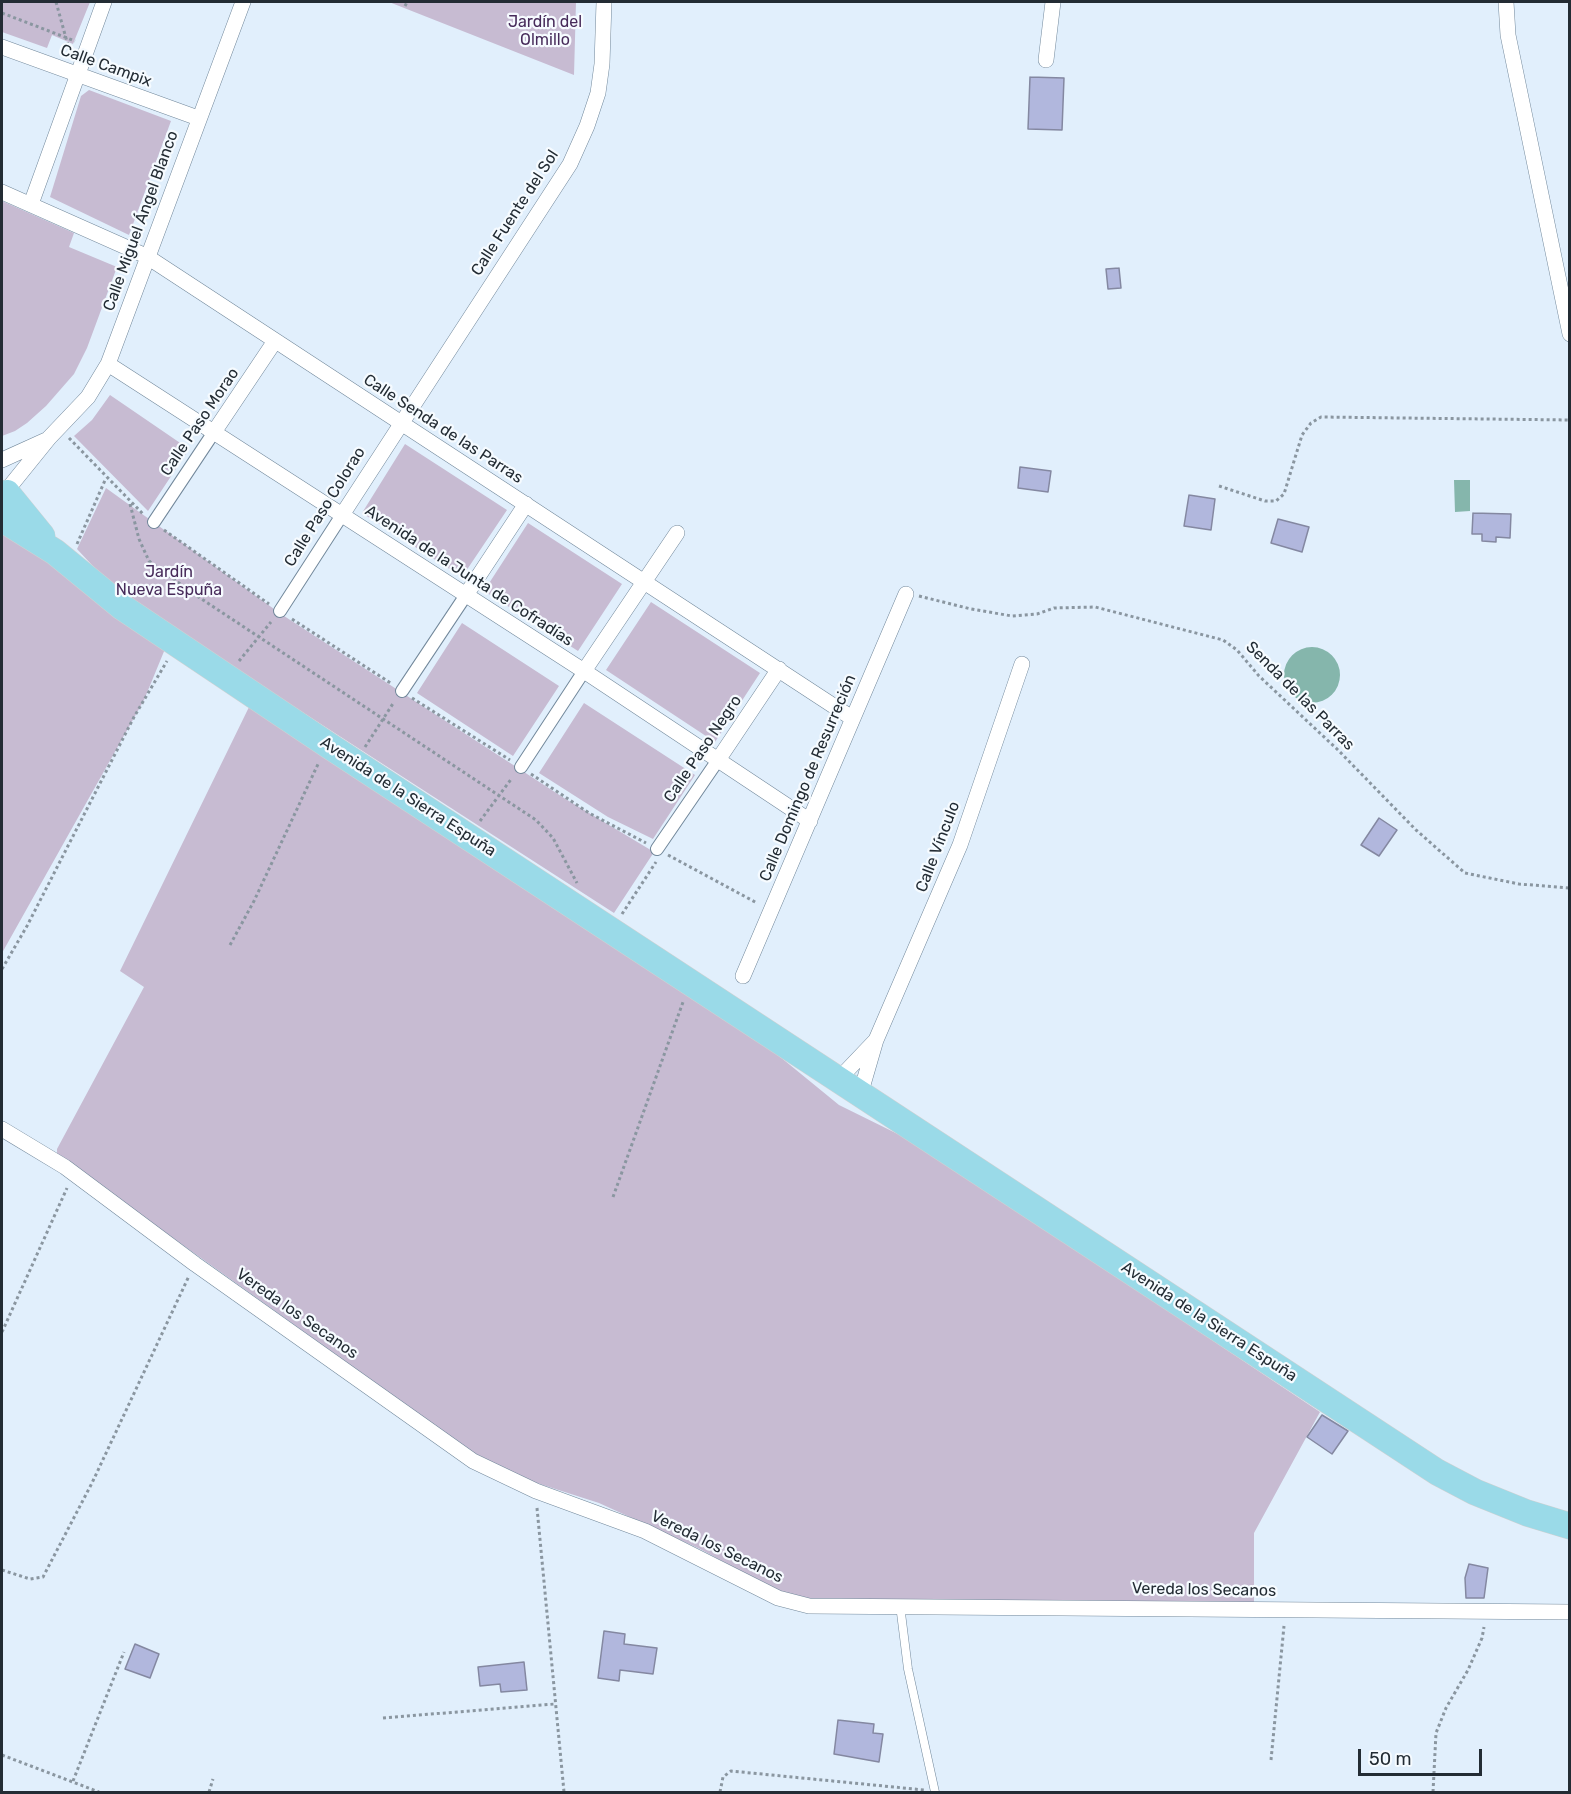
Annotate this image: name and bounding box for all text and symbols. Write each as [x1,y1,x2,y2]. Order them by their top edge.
park label: Jardín del Olmillo [508,12,582,50]
street label: Calle Campix [58,41,154,91]
street label: Calle Miguel Ángel Blanco [99,128,183,314]
street label: Calle Fuente del Sol [467,147,563,279]
street label: Calle Paso Morao [157,364,243,480]
street label: Calle Senda de las Parras [360,370,526,488]
street label: Calle Paso Colorao [280,444,370,570]
street label: Avenida de la Junta de Cofradías [361,501,577,651]
park label: Jardín Nueva Espuña [116,562,222,600]
street label: Senda de las Parras [1242,638,1358,754]
street label: Calle Domingo de Resurreción [756,672,860,884]
street label: Calle Paso Negro [660,692,746,806]
street label: Avenida de la Sierra Espuña [316,733,500,861]
street label: Calle Vínculo [912,799,964,895]
street label: Avenida de la Sierra Espuña [1117,1258,1301,1386]
street label: Vereda los Secanos [232,1265,362,1363]
street label: Vereda los Secanos [648,1507,786,1587]
street label: Vereda los Secanos [1132,1579,1276,1601]
scale bar [1361,1737,1486,1775]
text: 50 m [1369,1748,1412,1770]

